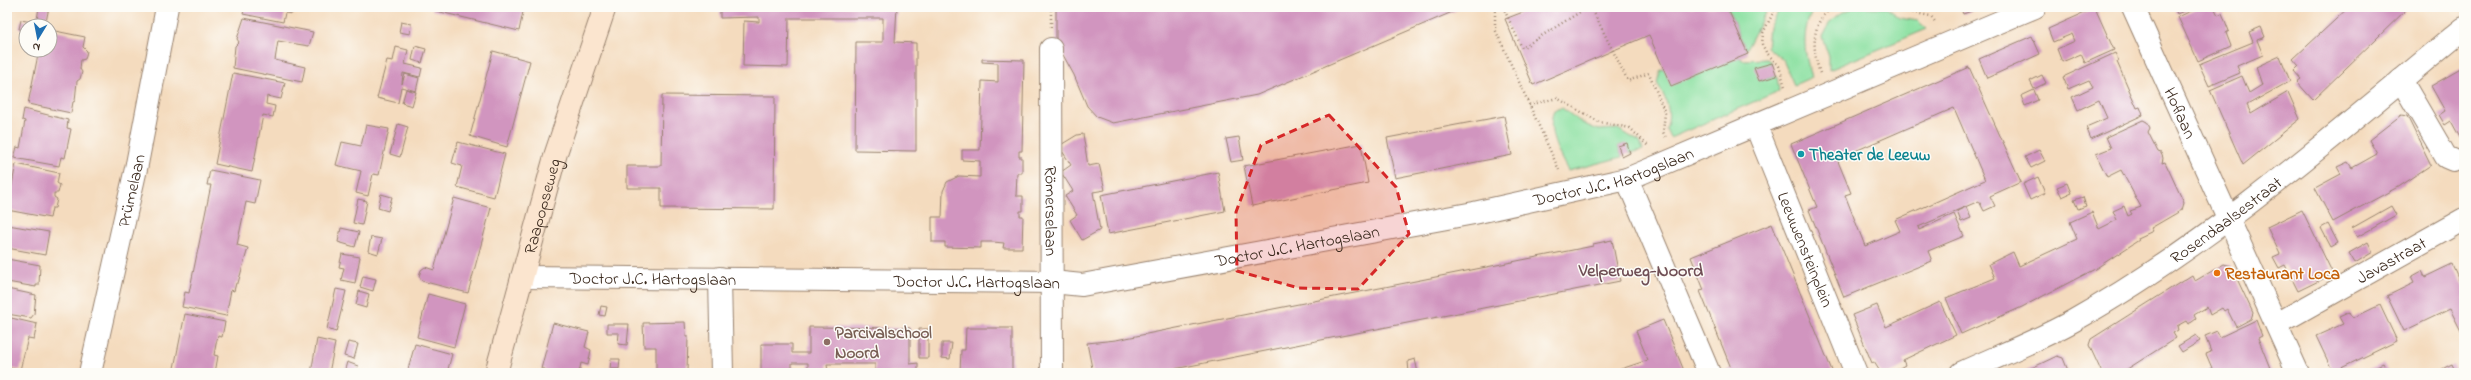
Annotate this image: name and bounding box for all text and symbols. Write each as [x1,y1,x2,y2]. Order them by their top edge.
north arrow [18,18,58,58]
text: N [31,38,41,55]
street label: Hoflaan [2157,84,2202,143]
street label: Doctor J.C. Hartogslaan [1530,141,1698,214]
place label: Theater de Leeuw [1809,143,1930,168]
marker: Theater de Leeuw [1796,149,1806,159]
street label: Prümelaan [112,152,153,230]
street label: Raapopseweg [518,156,570,257]
street label: Römerselaan [1037,166,1063,256]
street label: Rosendaalsestraat [2166,171,2288,271]
street label: Leeuwensteinplein [1770,188,1839,311]
street label: Doctor J.C. Hartogslaan [1212,220,1382,274]
street label: Javastraat [2352,231,2432,291]
district label: Velperweg-Noord [1578,259,1704,286]
place label: Restaurant Loca [2225,262,2340,287]
street label: Doctor J.C. Hartogslaan [569,266,736,295]
marker: Restaurant Loca [2212,268,2222,278]
street label: Doctor J.C. Hartogslaan [893,269,1061,298]
place label: Parcivalschool Noord [835,321,932,366]
marker: Parcivalschool Noord [822,337,832,347]

